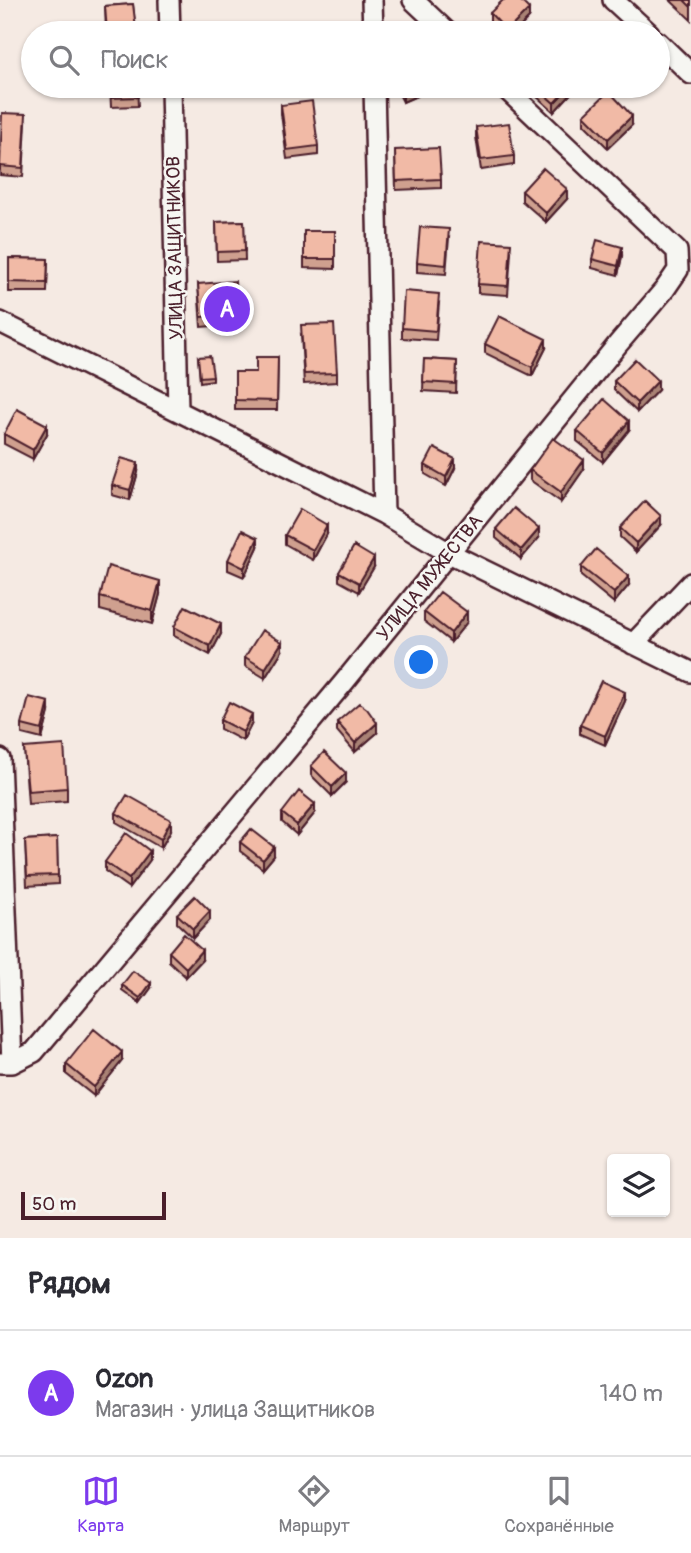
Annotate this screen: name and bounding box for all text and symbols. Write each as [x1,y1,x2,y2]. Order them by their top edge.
search box [21,21,670,98]
icon: search [45,41,83,79]
text: Поиск [101,44,169,76]
street label: УЛИЦА ЗАЩИТНИКОВ [161,156,189,340]
pin: A [204,283,250,335]
street label: УЛИЦА МУЖЕСТВА [371,510,488,646]
your location [404,645,438,679]
map controls [607,1154,670,1217]
button: layers [607,1154,670,1217]
scale bar [21,1189,166,1221]
text: 50 m [32,1192,76,1216]
text: Рядом [28,1265,111,1302]
text: Ozon [95,1363,153,1395]
text: A [44,1379,58,1408]
text: 140 m [600,1379,663,1408]
text: Магазин · улица Защитников [95,1395,375,1424]
tab: Карта [77,1472,124,1538]
tab: Маршрут [278,1472,350,1538]
tab: Сохранённые [504,1472,614,1538]

